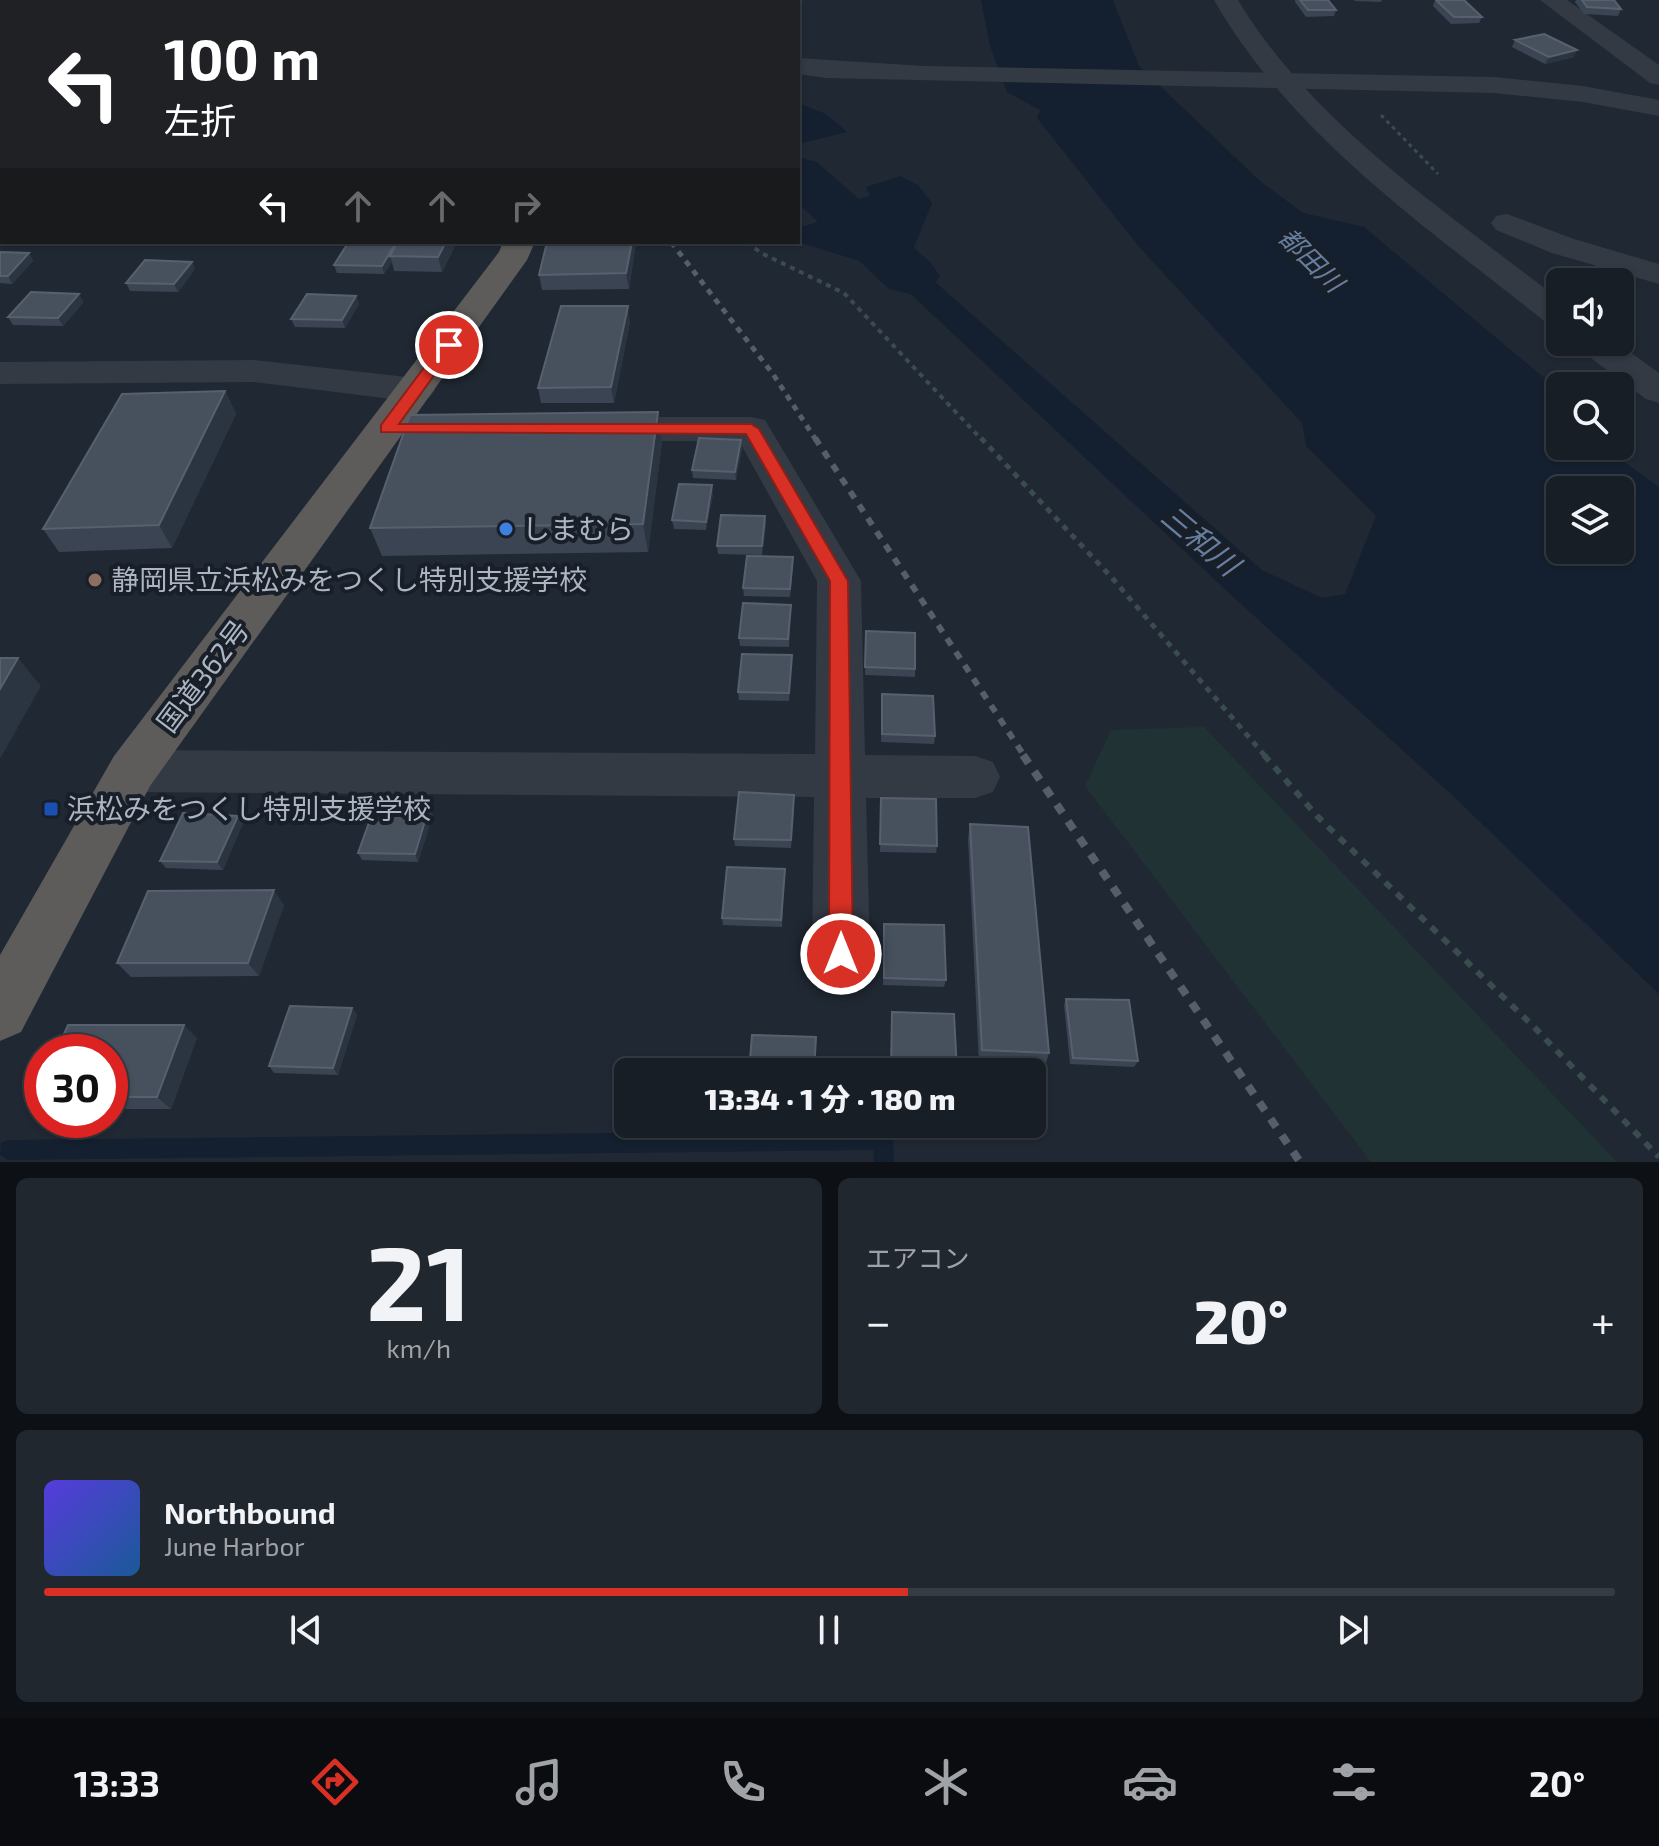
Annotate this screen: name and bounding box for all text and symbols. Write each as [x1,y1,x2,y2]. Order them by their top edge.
text: 100 m [164,24,320,91]
icon: left [32,32,136,136]
text: 左折 [164,98,236,141]
icon: left [252,184,296,228]
icon: ahead [336,184,380,228]
icon: ahead [420,184,464,228]
icon: right [504,184,548,228]
water label: 都田川 [1274,220,1353,300]
map controls [1546,268,1634,564]
button: sound [1546,268,1634,356]
pin [415,311,483,379]
icon: arrive [427,323,471,367]
button: search [1546,372,1634,460]
button: layers [1546,476,1634,564]
water label: 三和川 [1155,497,1250,584]
place label: しまむら [522,511,634,545]
marker: しまむら [497,520,515,538]
place label: 静岡県立浜松みをつくし特別支援学校 [111,562,587,596]
marker: 静岡県立浜松みをつくし特別支援学校 [86,571,104,589]
street label: 国道362号 [149,613,255,738]
place label: 浜松みをつくし特別支援学校 [67,791,431,825]
marker: 浜松みをつくし特別支援学校 [42,800,60,818]
position arrow [799,912,883,996]
speed limit sign: 30 [24,1034,128,1138]
text: 13:34 · 1 分 · 180 m [704,1080,956,1116]
text: 21 [366,1217,471,1342]
text: エアコン [866,1242,970,1273]
text: 20° [1194,1284,1288,1356]
text: − [866,1294,891,1347]
text: + [1591,1294,1615,1347]
text: km/h [386,1332,451,1363]
text: Northbound [164,1494,336,1530]
text: June Harbor [164,1530,305,1561]
icon: previous [284,1608,328,1652]
icon: pause [807,1608,851,1652]
icon: next [1331,1608,1375,1652]
icon: directions [307,1754,363,1810]
icon: music [511,1754,567,1810]
icon: phone [715,1754,771,1810]
icon: climate [918,1754,974,1810]
icon: car [1122,1754,1178,1810]
icon: filters [1326,1754,1382,1810]
text: 13:33 [74,1761,160,1804]
text: 20° [1529,1761,1585,1804]

